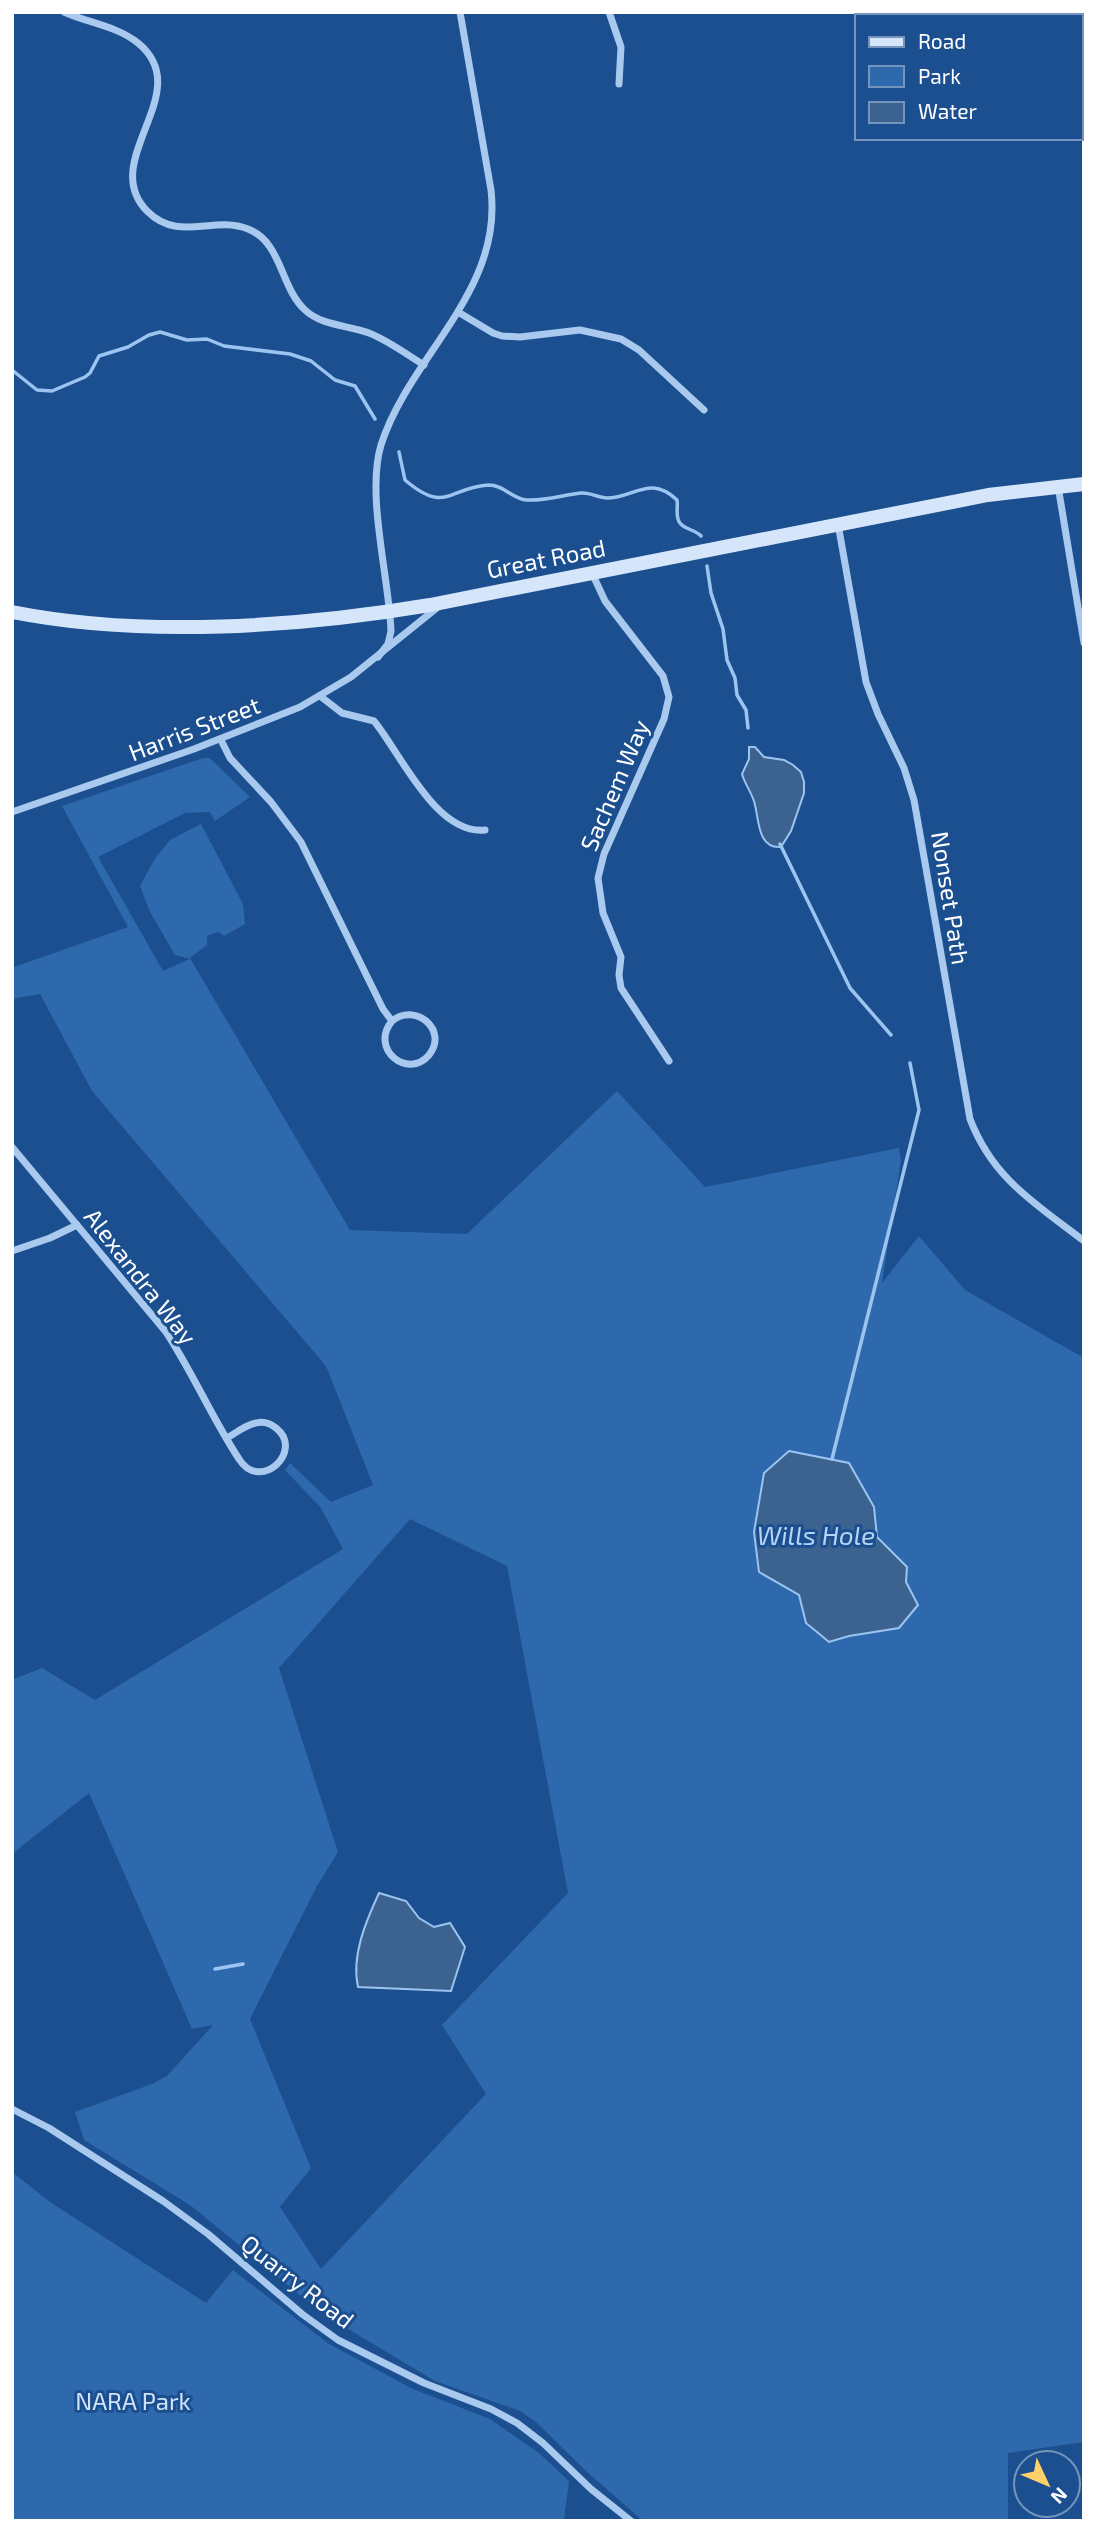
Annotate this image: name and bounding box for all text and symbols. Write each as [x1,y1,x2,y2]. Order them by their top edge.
legend [855,14,1082,140]
text: Road [918,28,966,53]
text: Park [918,63,961,88]
text: Water [918,98,977,123]
street label: Great Road [484,532,608,584]
street label: Harris Street [124,690,264,766]
street label: Sachem Way [573,715,655,855]
street label: Nonset Path [926,829,976,967]
street label: Alexandra Way [79,1202,203,1350]
water label: Wills Hole [757,1519,875,1550]
street label: Quarry Road [236,2228,360,2334]
park label: NARA Park [75,2386,191,2415]
north arrow [1012,2449,1082,2519]
text: N [1047,2483,1073,2509]

